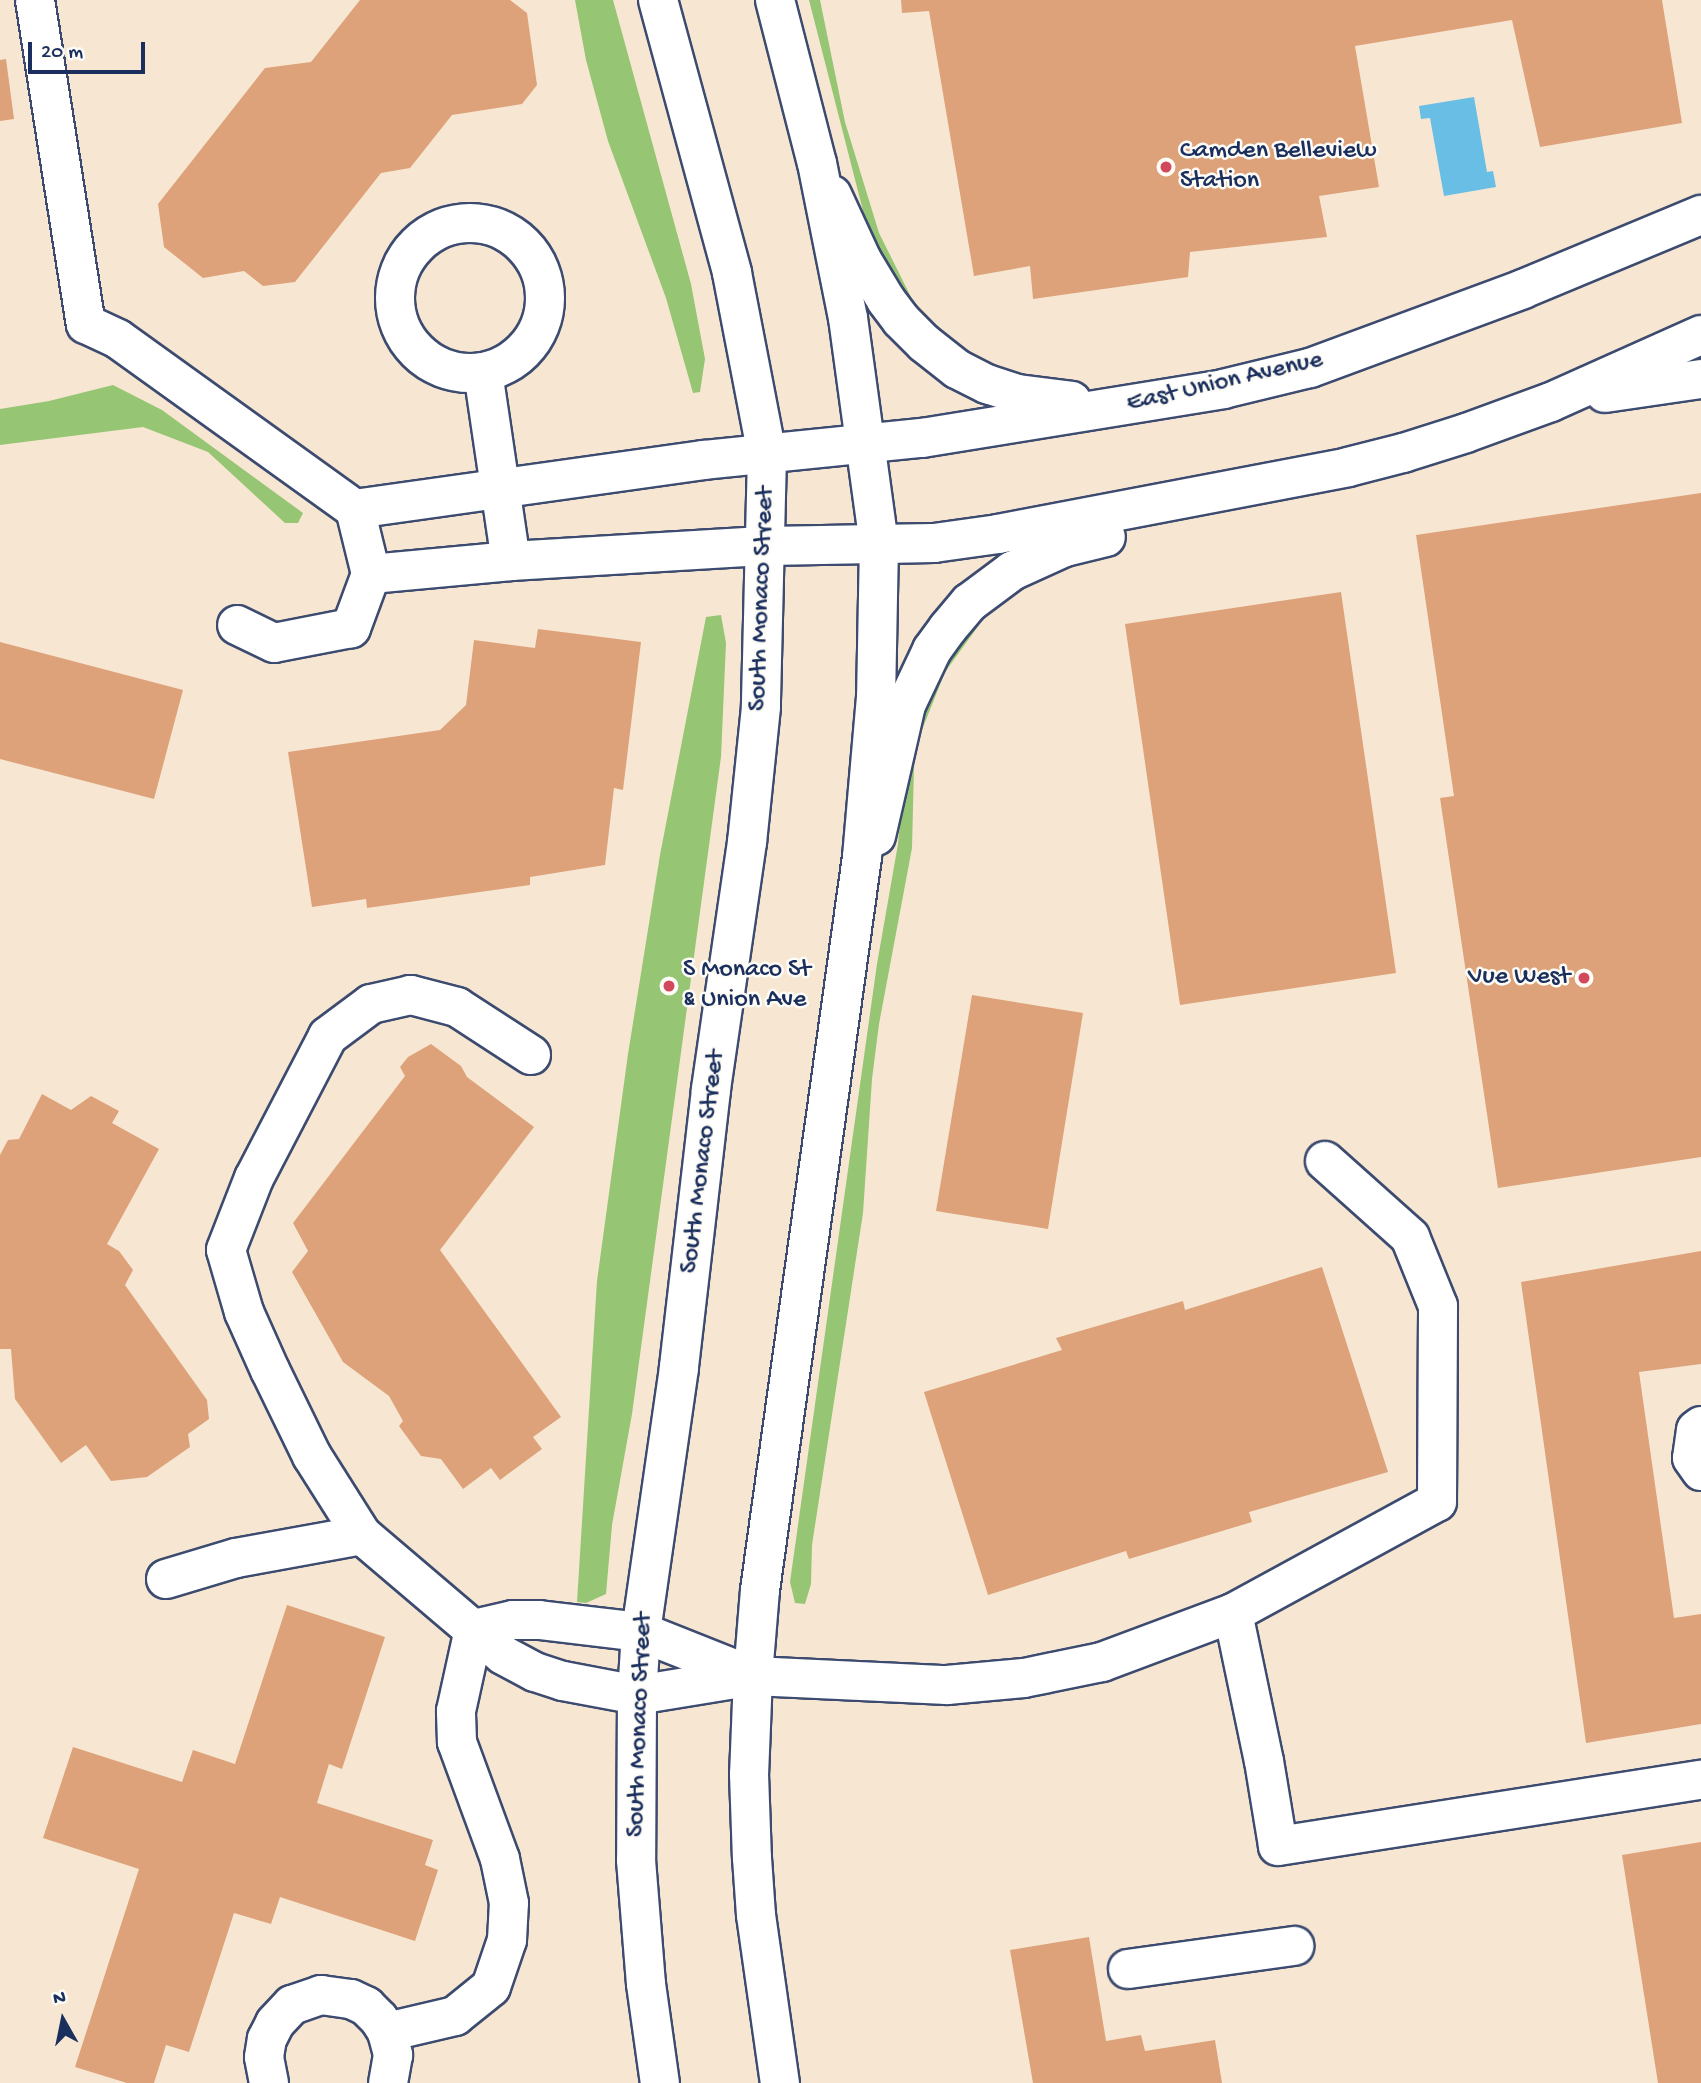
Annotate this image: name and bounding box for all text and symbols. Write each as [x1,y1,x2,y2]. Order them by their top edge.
scale bar [32,28,149,72]
text: 20 m [41,41,83,66]
place label: Camden Belleview Station [1180,136,1376,198]
marker: Camden Belleview Station [1158,159,1174,175]
street label: East Union Avenue [1124,345,1326,421]
street label: South Monaco Street [743,486,783,712]
place label: S Monaco St & Union Ave [683,955,811,1016]
place label: Vue West [1468,962,1570,994]
marker: Vue West [1576,970,1592,986]
marker: S Monaco St & Union Ave [661,978,677,994]
street label: South Monaco Street [675,1049,733,1275]
street label: South Monaco Street [621,1612,661,1838]
north arrow [28,1985,98,2055]
text: N [52,1986,68,2011]

